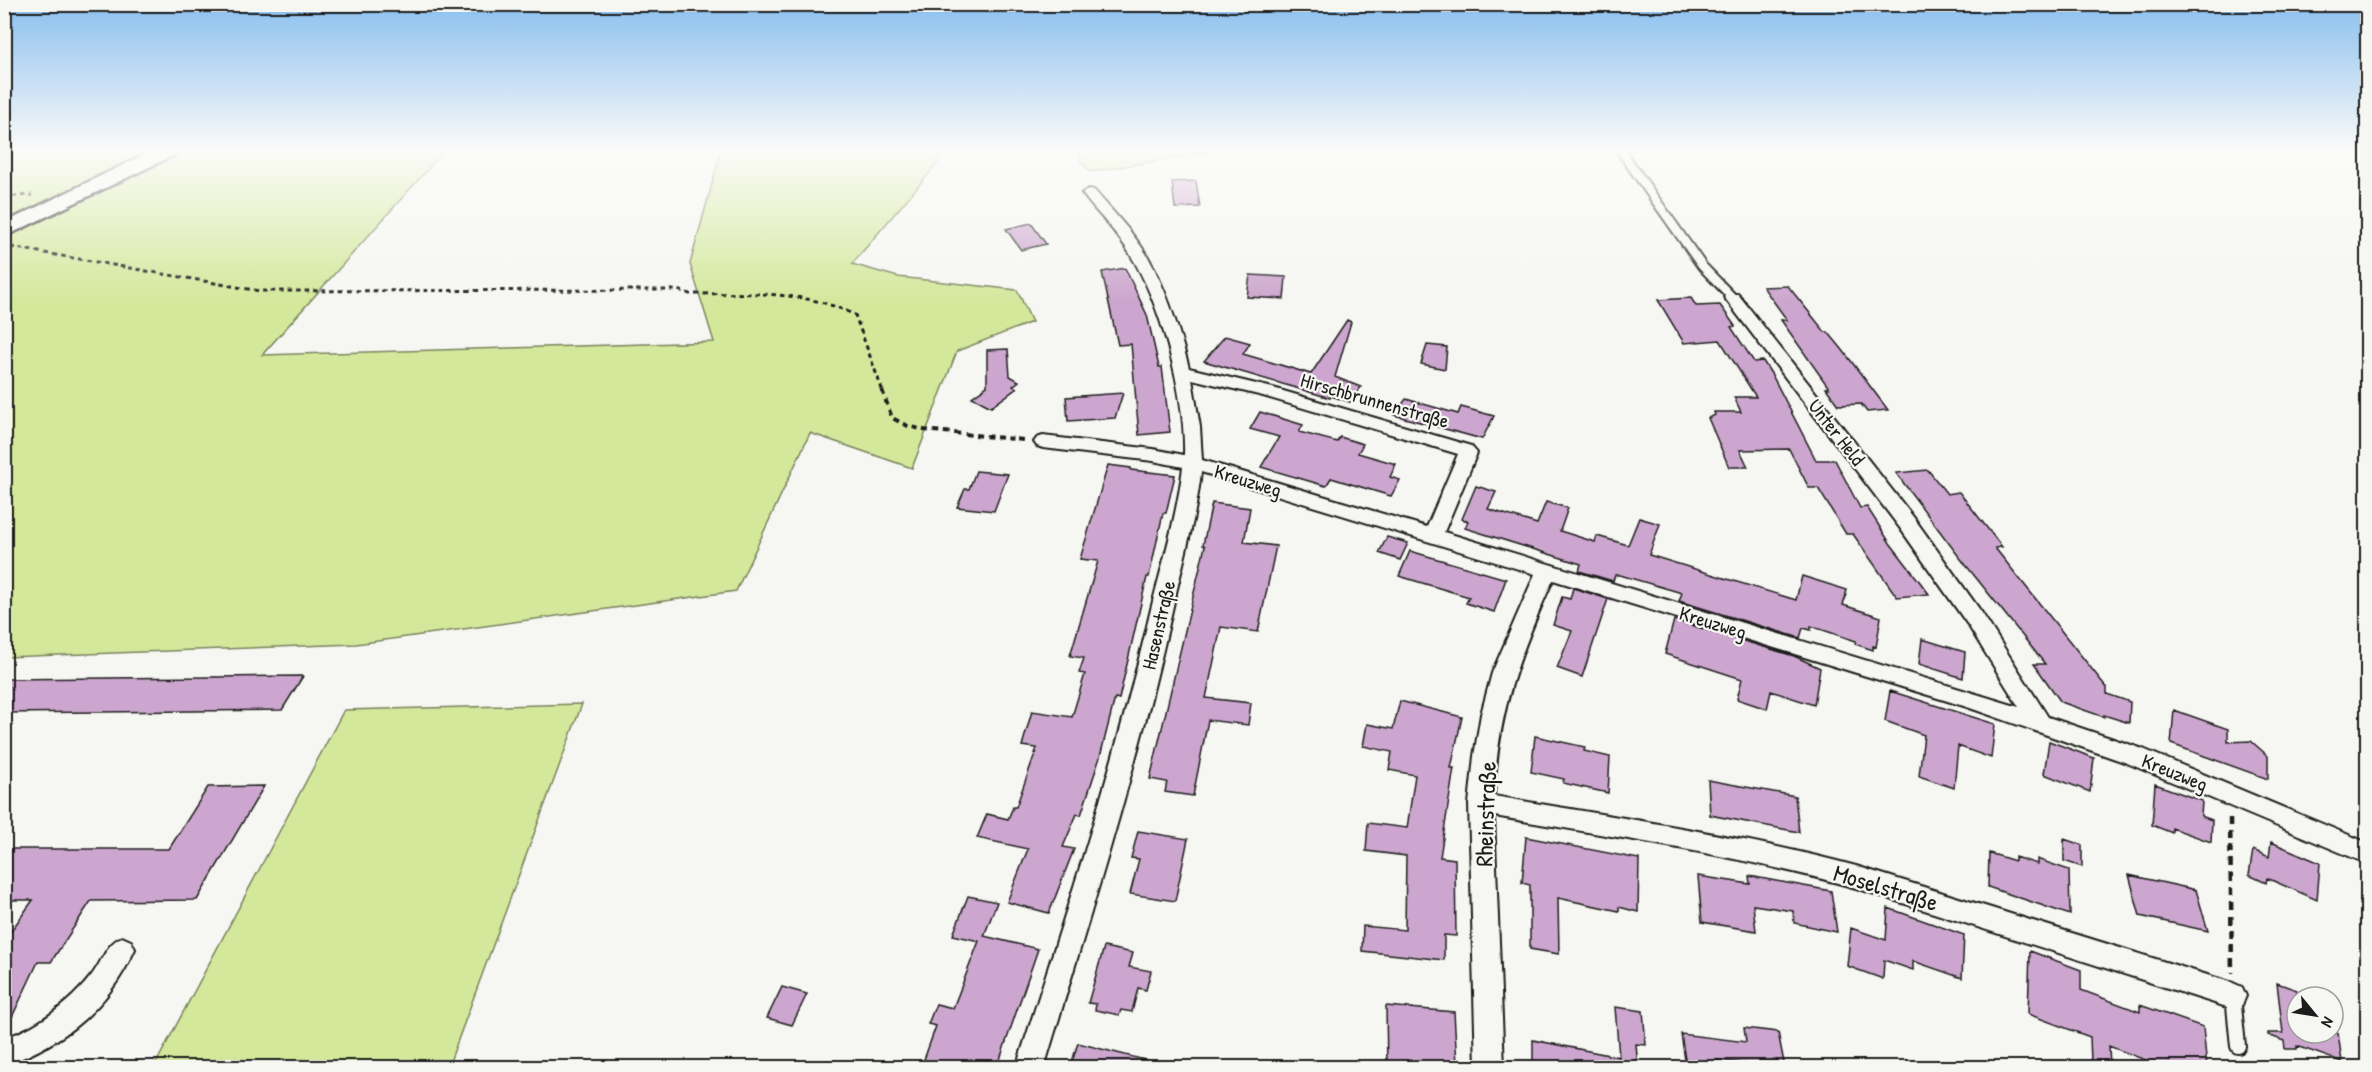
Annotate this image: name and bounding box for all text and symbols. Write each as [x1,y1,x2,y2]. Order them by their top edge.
street label: Hirschbrunnenstraße [1298,366,1452,434]
street label: Unter Held [1802,393,1872,471]
street label: Kreuzweg [1211,457,1285,503]
street label: Hasenstraße [1135,578,1181,672]
street label: Kreuzweg [1676,599,1750,645]
street label: Kreuzweg [2138,747,2212,797]
street label: Rheinstraße [1467,760,1503,867]
street label: Moselstraße [1830,856,1943,918]
north arrow [2285,985,2345,1045]
text: N [2316,1013,2340,1032]

